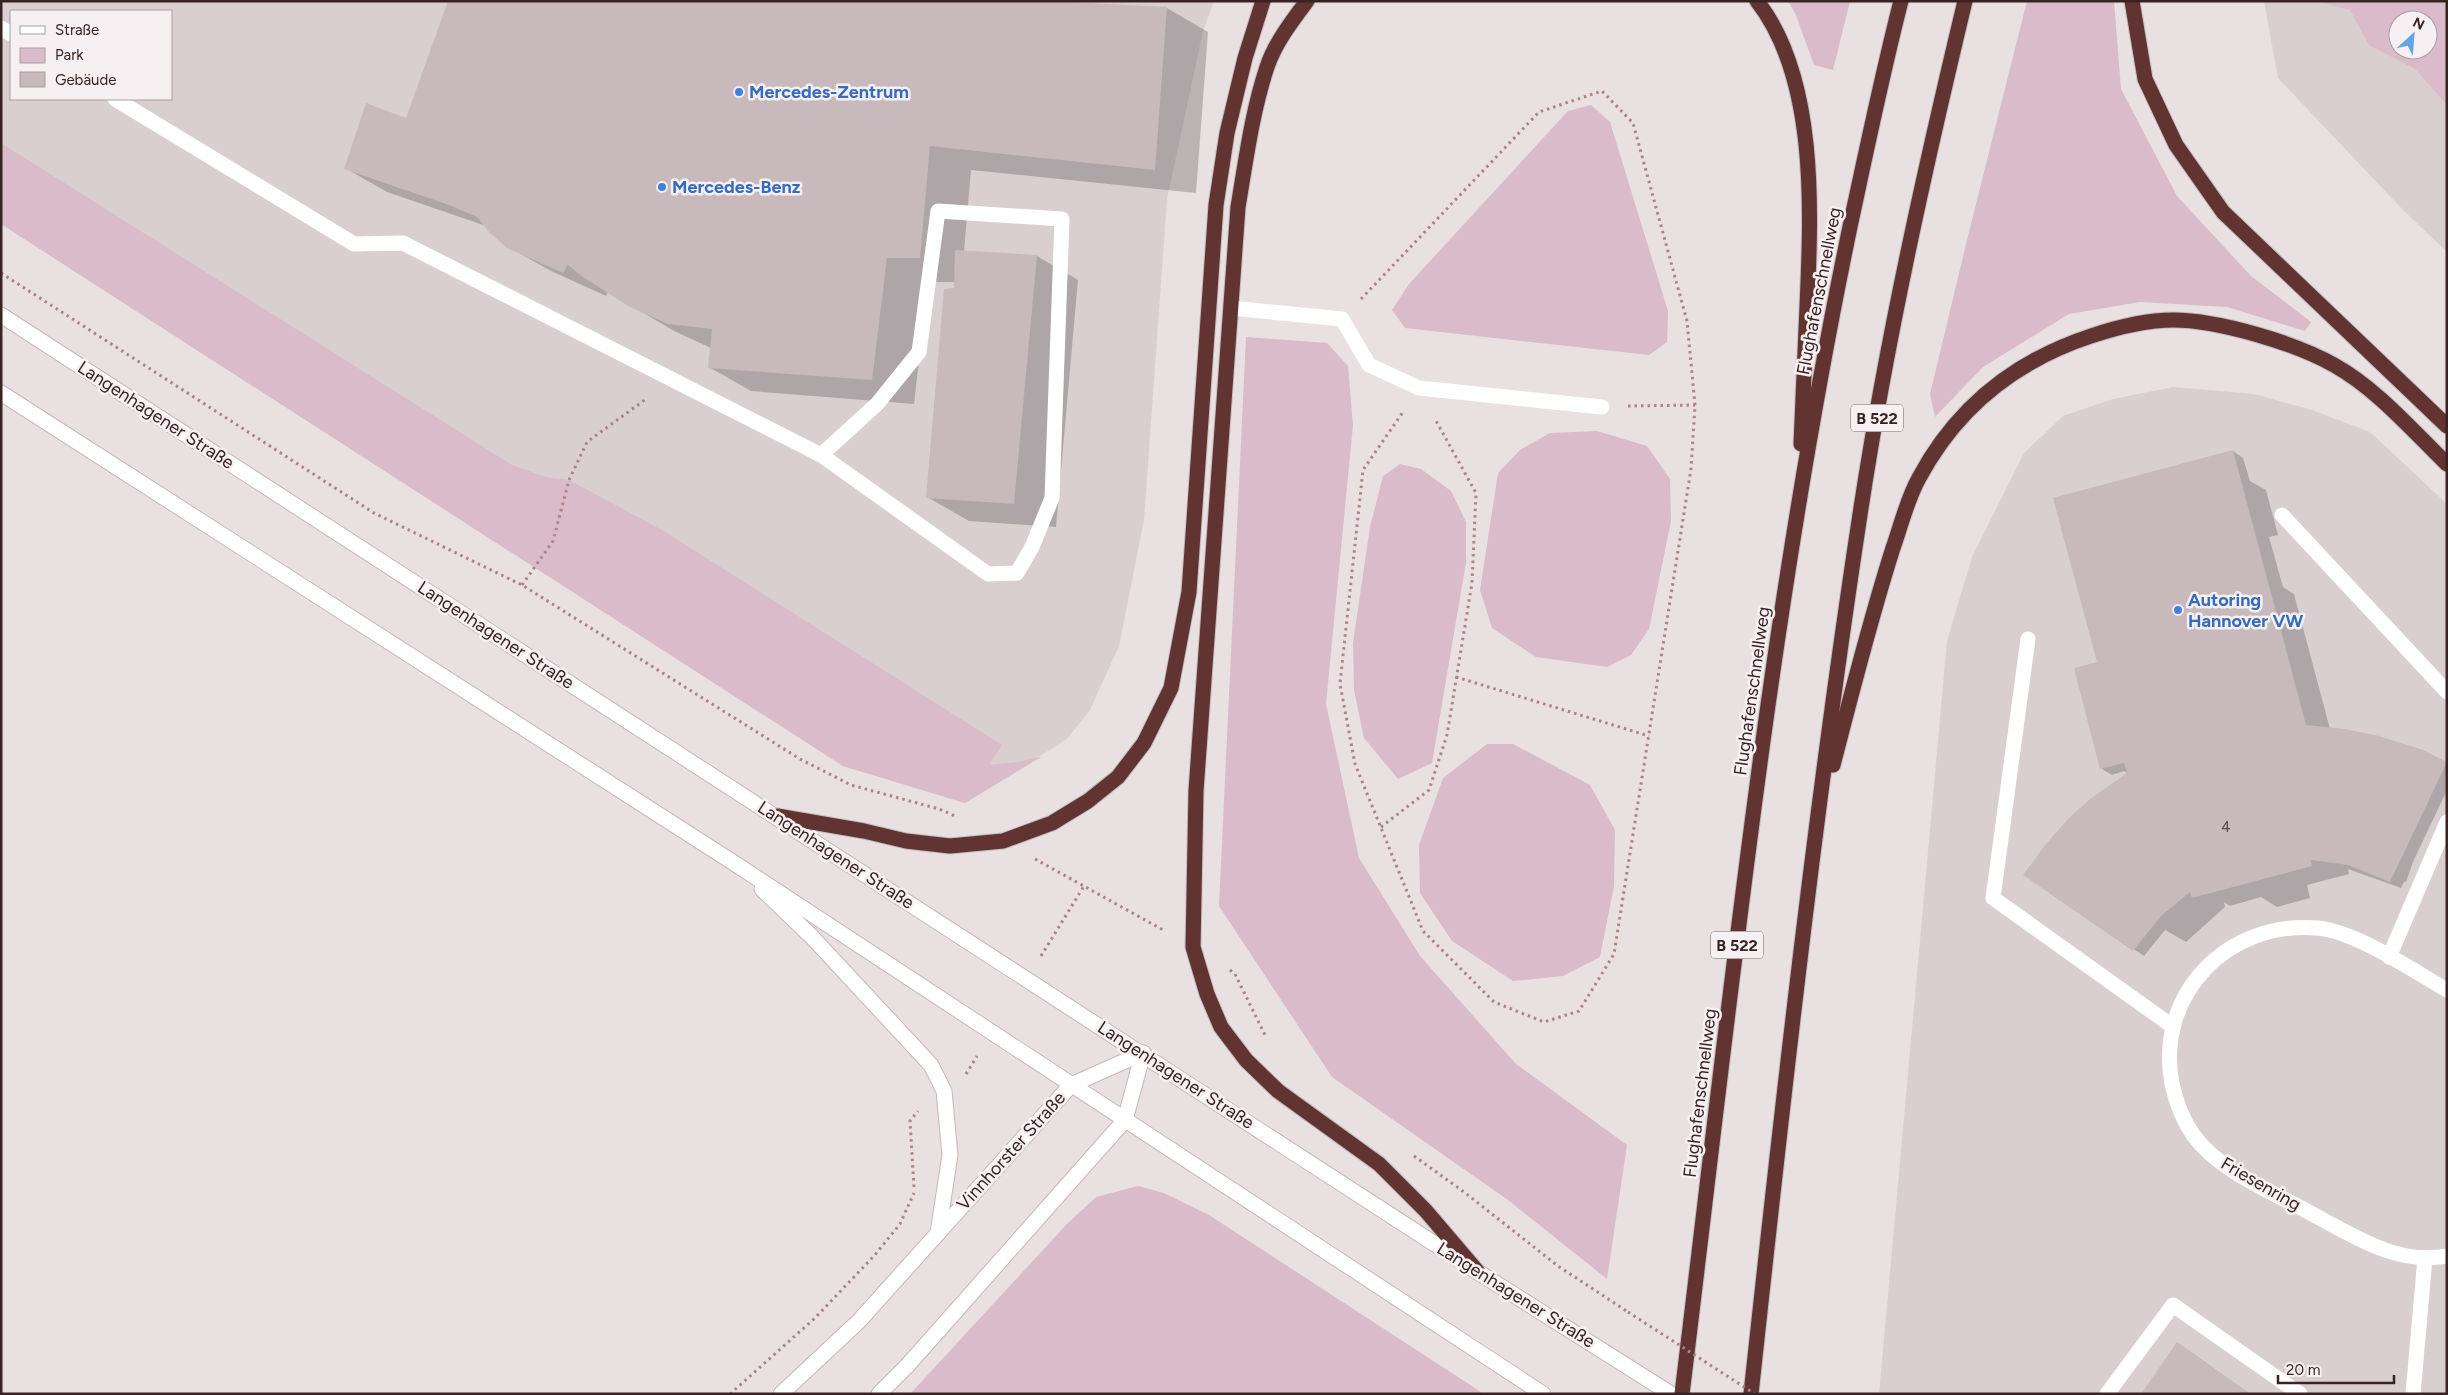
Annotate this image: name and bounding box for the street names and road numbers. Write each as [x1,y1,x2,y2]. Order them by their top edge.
street label: Flughafenschnellweg [1792,205,1846,377]
street label: Langenhagener Straße [74,356,239,474]
road number: B 522 [1851,404,1903,432]
street label: Langenhagener Straße [414,576,579,694]
street label: Flughafenschnellweg [1729,605,1775,777]
street label: Langenhagener Straße [754,796,919,914]
road number: B 522 [1711,932,1763,958]
street label: Flughafenschnellweg [1679,1007,1721,1179]
street label: Langenhagener Straße [1094,1016,1259,1134]
street label: Vinnhorster Straße [952,1087,1070,1215]
street label: Friesenring [2217,1152,2305,1216]
street label: Langenhagener Straße [1433,1237,1599,1353]

